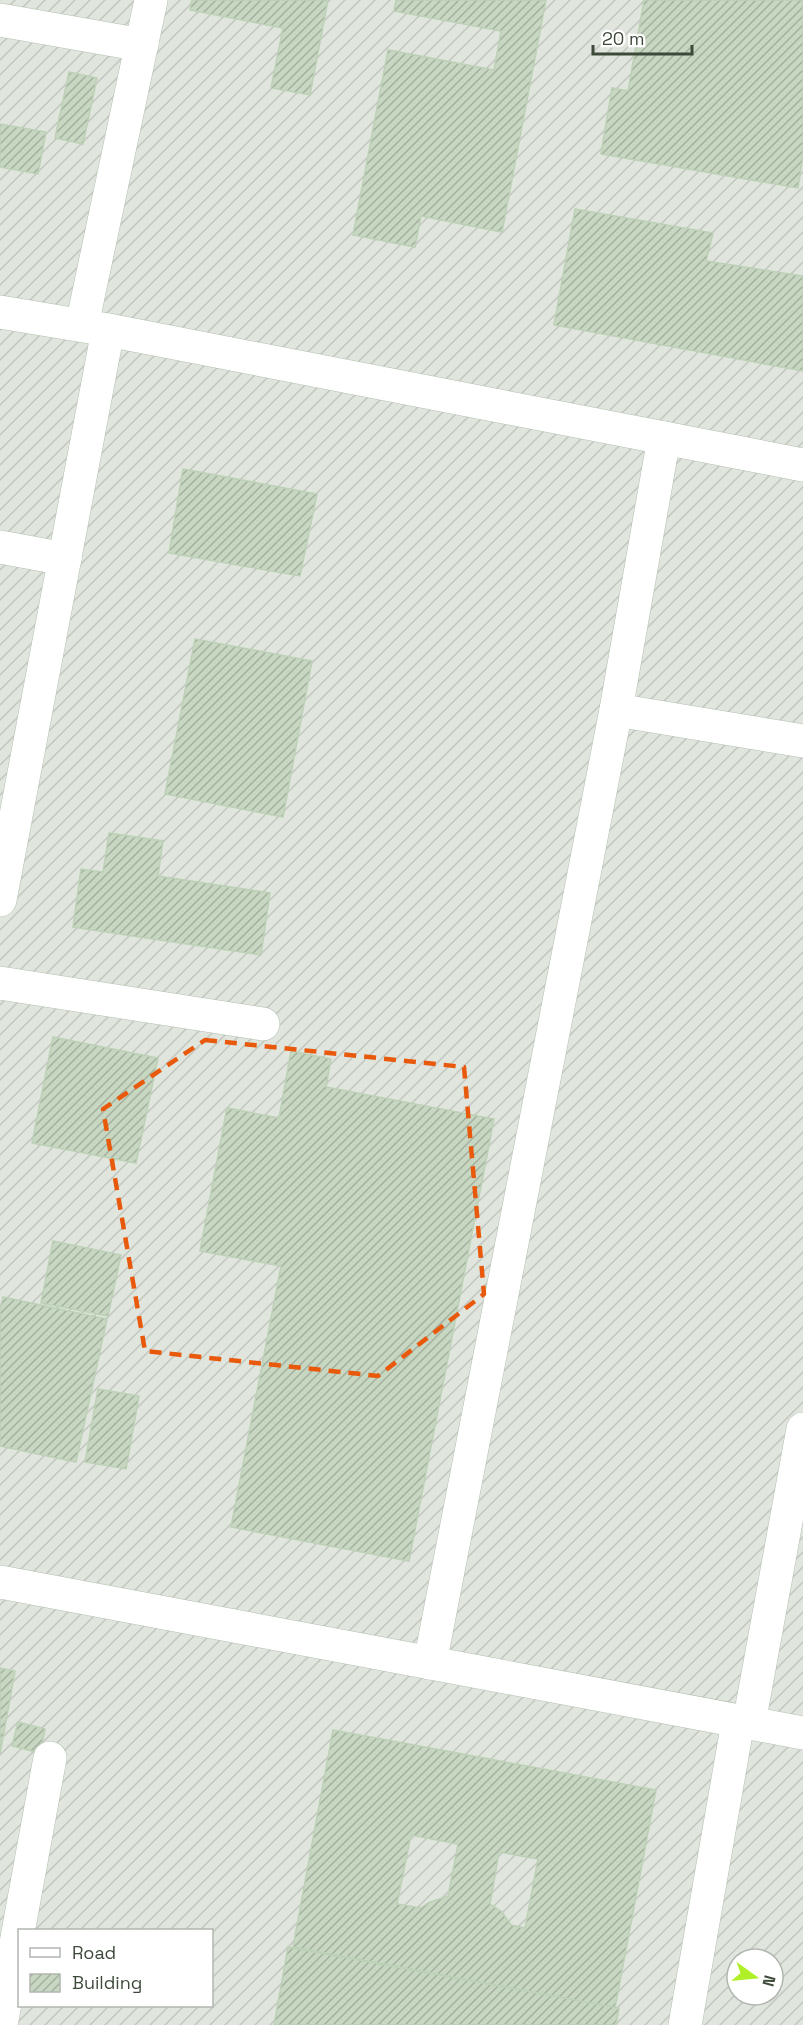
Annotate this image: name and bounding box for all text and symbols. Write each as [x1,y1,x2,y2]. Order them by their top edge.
scale bar [593,18,692,56]
text: 20 m [602,27,645,50]
legend [18,1929,213,2007]
text: Road [72,1941,116,1964]
north arrow [725,1947,785,2007]
text: Building [72,1971,142,1994]
text: N [757,1973,781,1989]

